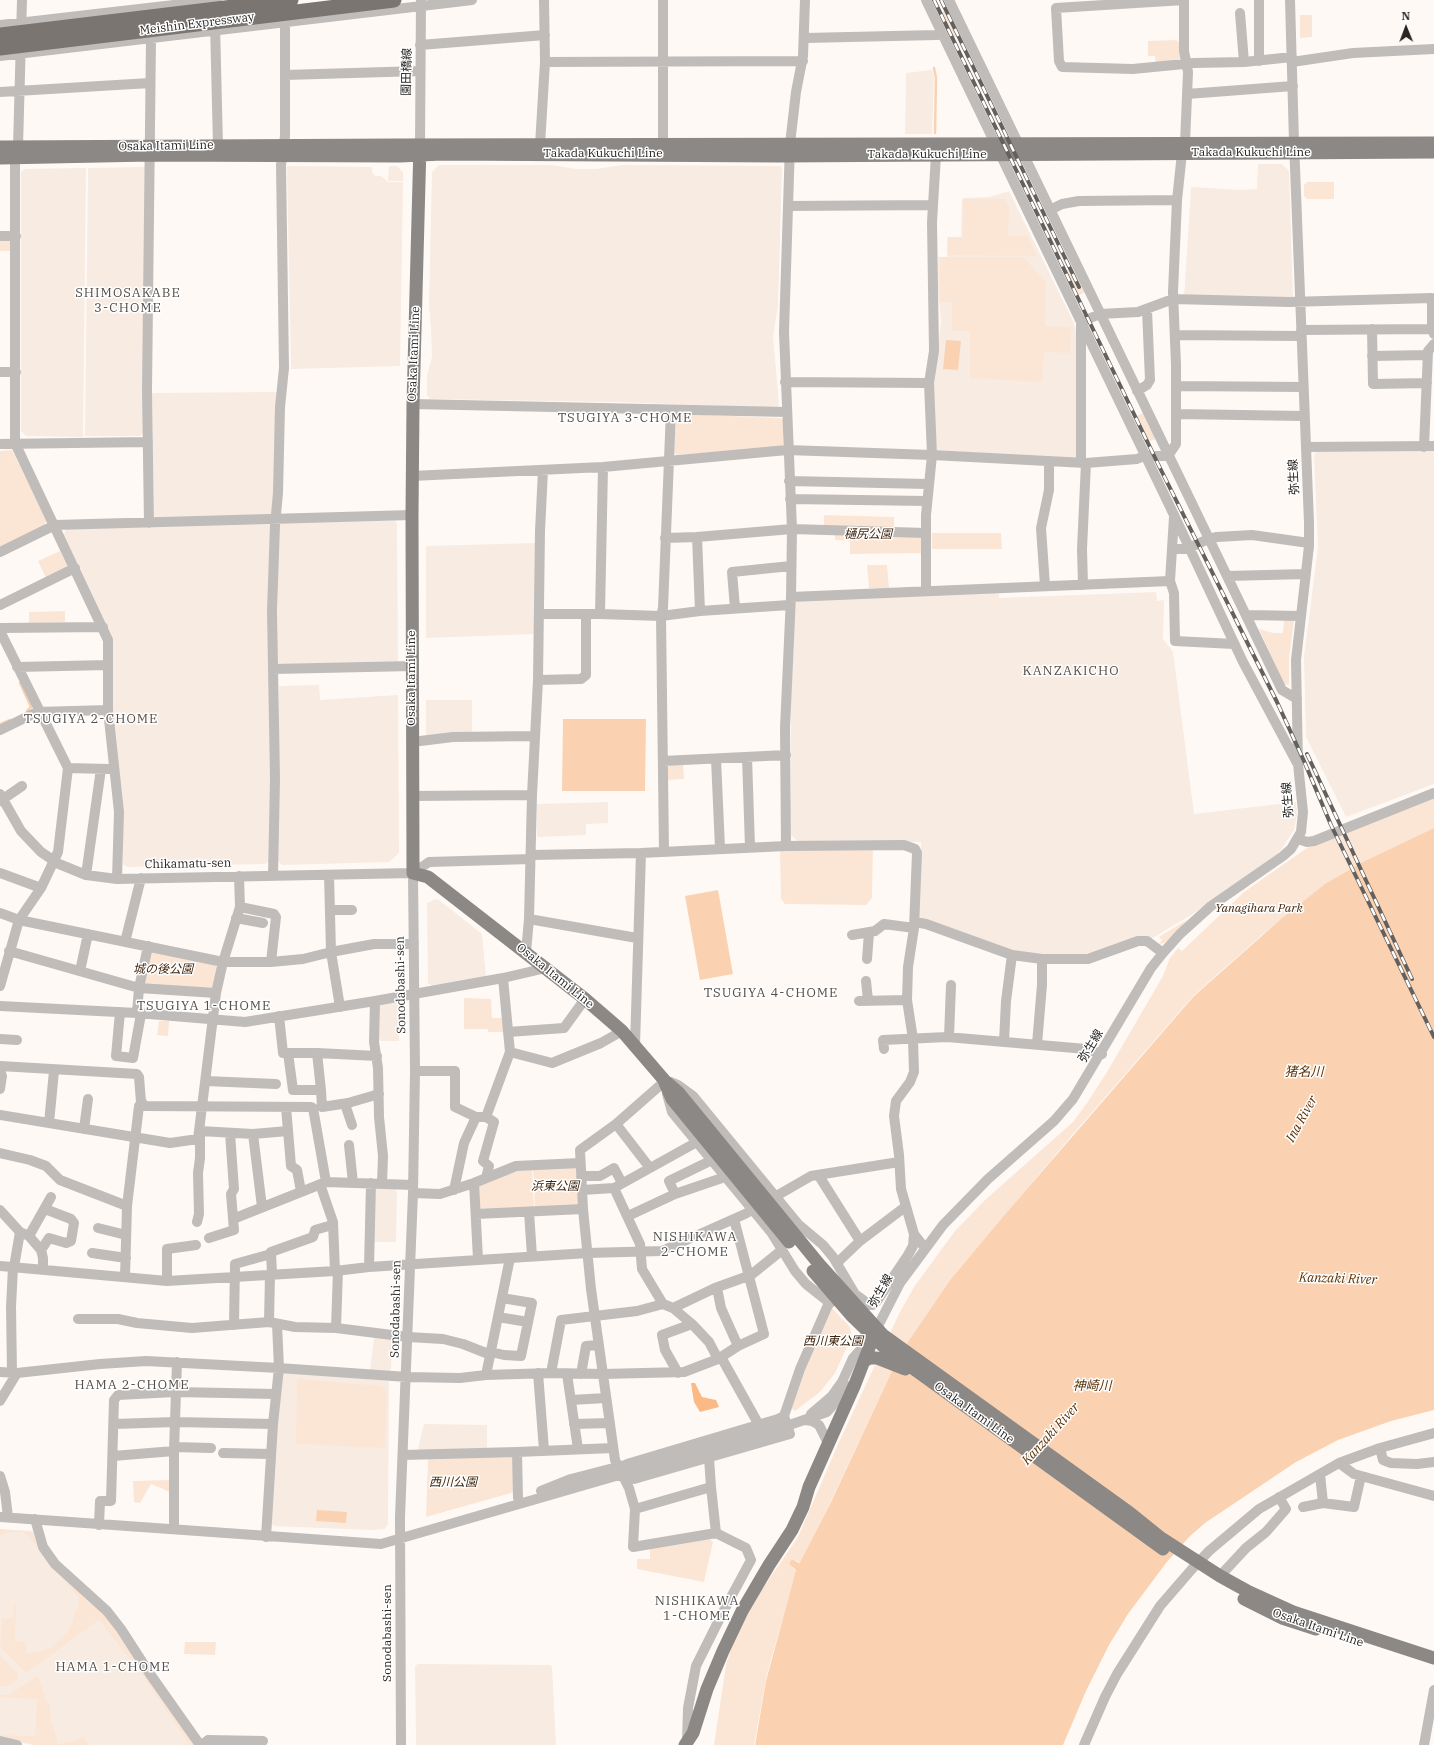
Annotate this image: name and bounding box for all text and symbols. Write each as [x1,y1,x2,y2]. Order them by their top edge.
north arrow [1386,8,1426,48]
text: N [1401,9,1410,23]
street label: Meishin Expressway [139,10,255,38]
street label: 園田橋線 [399,48,415,96]
street label: Osaka Itami Line [118,138,214,154]
street label: Takada Kukuchi Line [1191,146,1311,160]
street label: Takada Kukuchi Line [543,147,663,161]
street label: Takada Kukuchi Line [867,148,987,162]
district label: SHIMOSAKABE 3-CHOME [75,285,181,316]
street label: Osaka Itami Line [405,306,423,402]
district label: TSUGIYA 3-CHOME [558,410,692,426]
street label: 弥生線 [1286,459,1302,495]
park label: 樋尻公園 [844,528,892,542]
street label: Osaka Itami Line [405,630,419,726]
district label: KANZAKICHO [1022,663,1120,679]
district label: TSUGIYA 2-CHOME [24,711,158,727]
street label: 弥生線 [1280,782,1296,818]
street label: Chikamatu-sen [144,856,232,872]
park label: Yanagihara Park [1215,902,1303,916]
street label: Sonodabashi-sen [393,936,409,1034]
street label: Osaka Itami Line [513,940,597,1012]
park label: 城の後公園 [133,963,193,977]
district label: TSUGIYA 4-CHOME [704,985,838,1001]
district label: TSUGIYA 1-CHOME [137,998,271,1014]
street label: 弥生線 [1076,1027,1106,1065]
water label: 猪名川 [1285,1064,1323,1080]
water label: Ina River [1283,1093,1321,1145]
park label: 浜東公園 [531,1180,579,1194]
district label: NISHIKAWA 2-CHOME [653,1229,737,1260]
street label: Sonodabashi-sen [388,1260,404,1358]
water label: Kanzaki River [1299,1270,1377,1288]
street label: 弥生線 [866,1272,896,1310]
park label: 西川東公園 [803,1335,863,1349]
district label: HAMA 2-CHOME [74,1377,190,1393]
water label: 神崎川 [1073,1378,1111,1394]
street label: Osaka Itami Line [931,1379,1017,1447]
water label: Kanzaki River [1019,1400,1083,1468]
park label: 西川公園 [429,1476,477,1490]
street label: Sonodabashi-sen [381,1584,395,1682]
district label: NISHIKAWA 1-CHOME [655,1593,739,1624]
street label: Osaka Itami Line [1271,1606,1365,1650]
district label: HAMA 1-CHOME [55,1659,171,1675]

